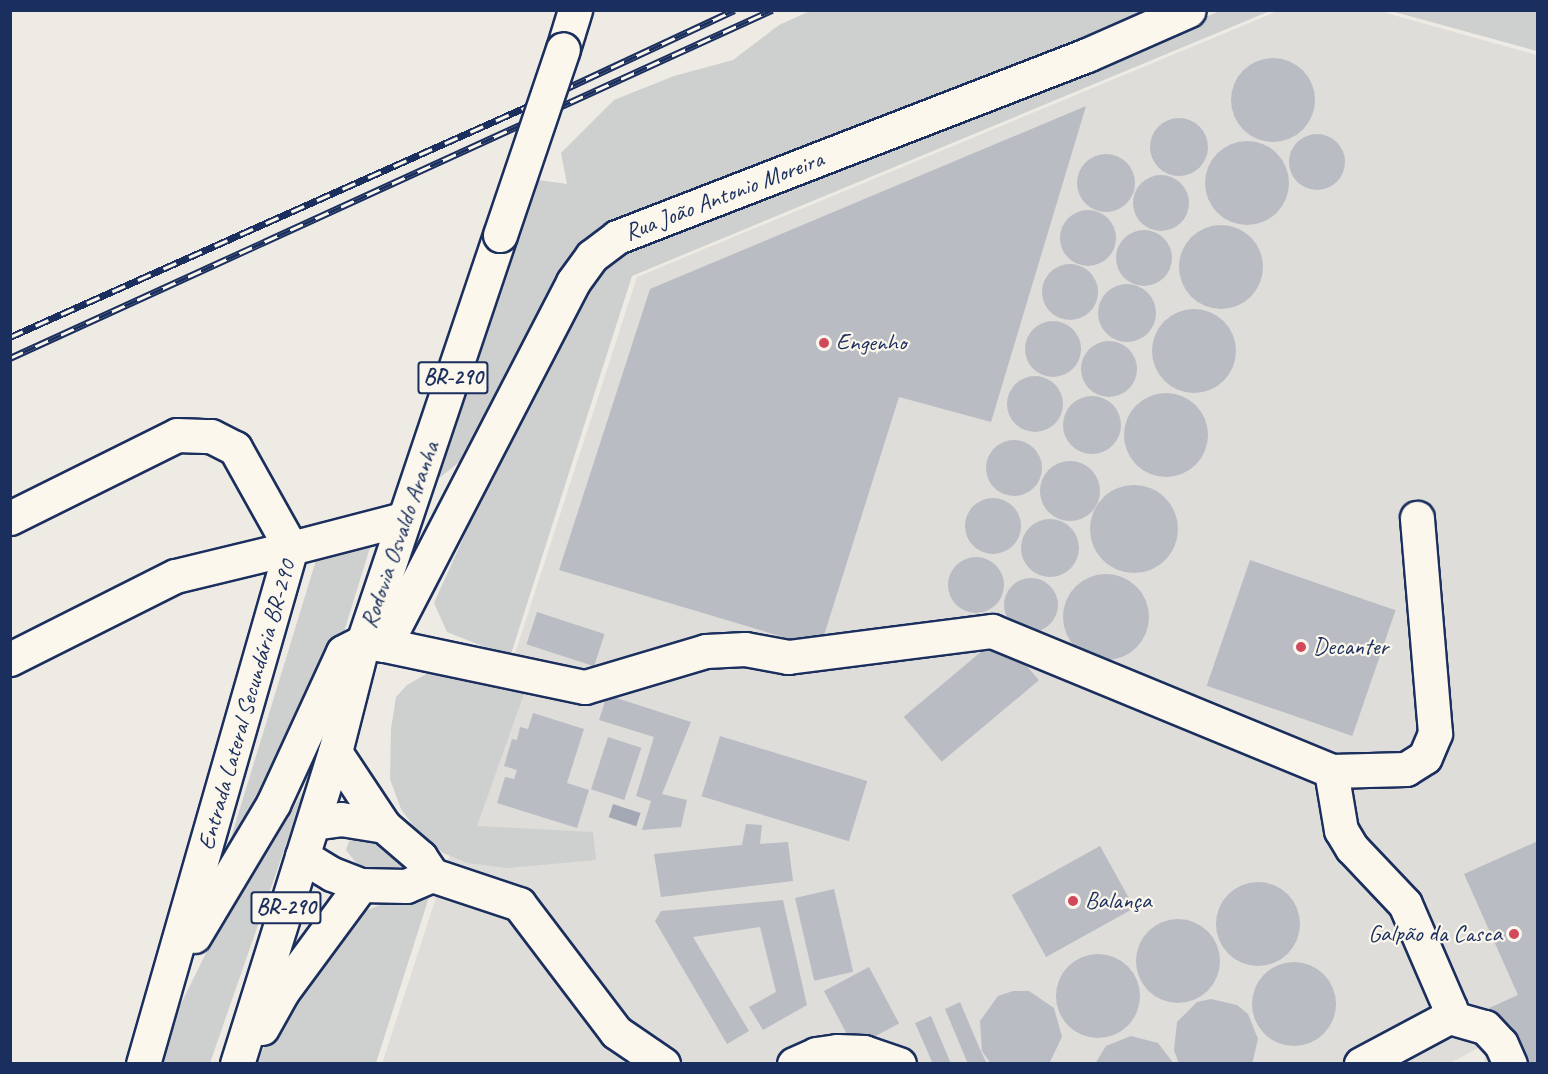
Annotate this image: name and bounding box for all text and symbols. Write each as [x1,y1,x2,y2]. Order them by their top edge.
street label: Rua João Antonio Moreira [620,145,828,247]
place label: Engenho [836,329,906,357]
marker: Engenho [817,336,831,350]
road number: BR-290 [417,359,489,397]
street label: Rodovia Osvaldo Aranha [354,437,446,633]
street label: Entrada Lateral Secundária BR-290 [192,557,302,853]
place label: Decanter [1313,633,1388,661]
marker: Decanter [1294,640,1308,654]
place label: Balança [1085,887,1151,915]
road number: BR-290 [250,889,322,927]
marker: Balança [1066,894,1080,908]
place label: Galpão da Casca [1368,920,1502,948]
marker: Galpão da Casca [1507,927,1521,941]

